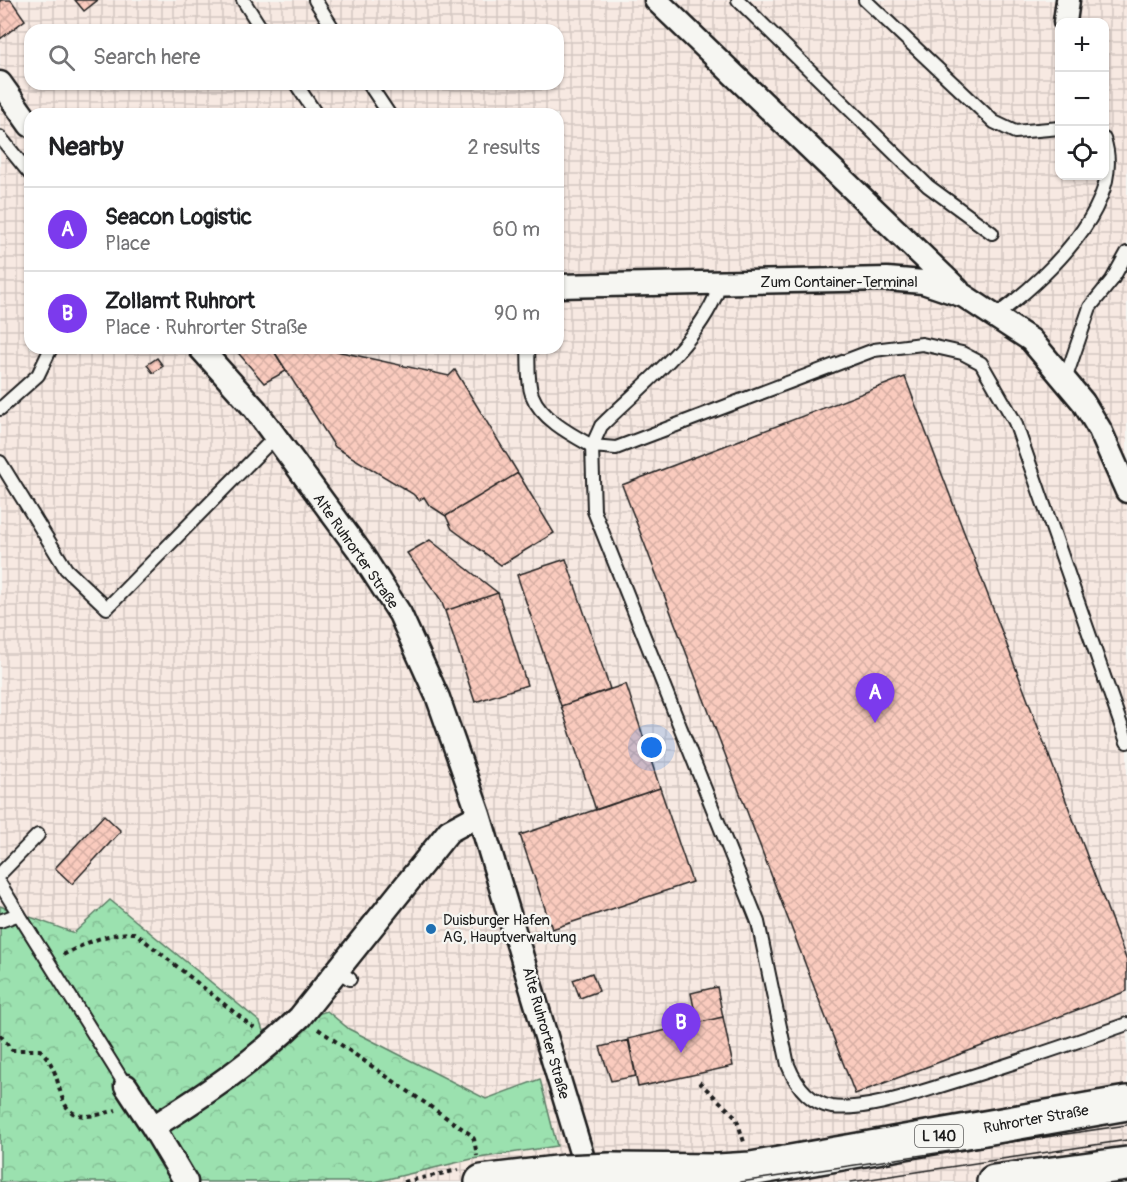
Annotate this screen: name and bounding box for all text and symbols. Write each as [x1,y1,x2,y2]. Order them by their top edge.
map controls [1055,18,1109,180]
button: + [1055,18,1109,72]
search box [24,24,564,90]
icon: search [45,41,78,74]
text: Search here [93,43,200,71]
button: − [1055,72,1109,126]
button: locate [1055,126,1109,180]
text: Nearby [48,131,124,163]
text: 2 results [468,135,540,160]
text: Seacon Logistic [105,203,252,231]
text: A [61,217,74,242]
text: 60 m [493,217,540,242]
text: Place [105,231,150,256]
street label: Zum Container-Terminal [760,273,918,292]
text: Zollamt Ruhrort [105,287,255,315]
text: B [62,301,73,326]
text: 90 m [494,301,540,326]
text: Place · Ruhrorter Straße [105,315,307,340]
street label: Alte Ruhrorter Straße [309,490,403,613]
pin: A [856,674,894,723]
your location [637,733,666,762]
place label: Duisburger Hafen AG, Hauptverwaltung [443,911,576,947]
marker: Duisburger Hafen AG, Hauptverwaltung [424,922,438,936]
street label: Alte Ruhrorter Straße [518,965,574,1102]
pin: B [662,1004,700,1053]
street label: Ruhrorter Straße [982,1101,1091,1138]
road number: L 140 [915,1125,963,1147]

